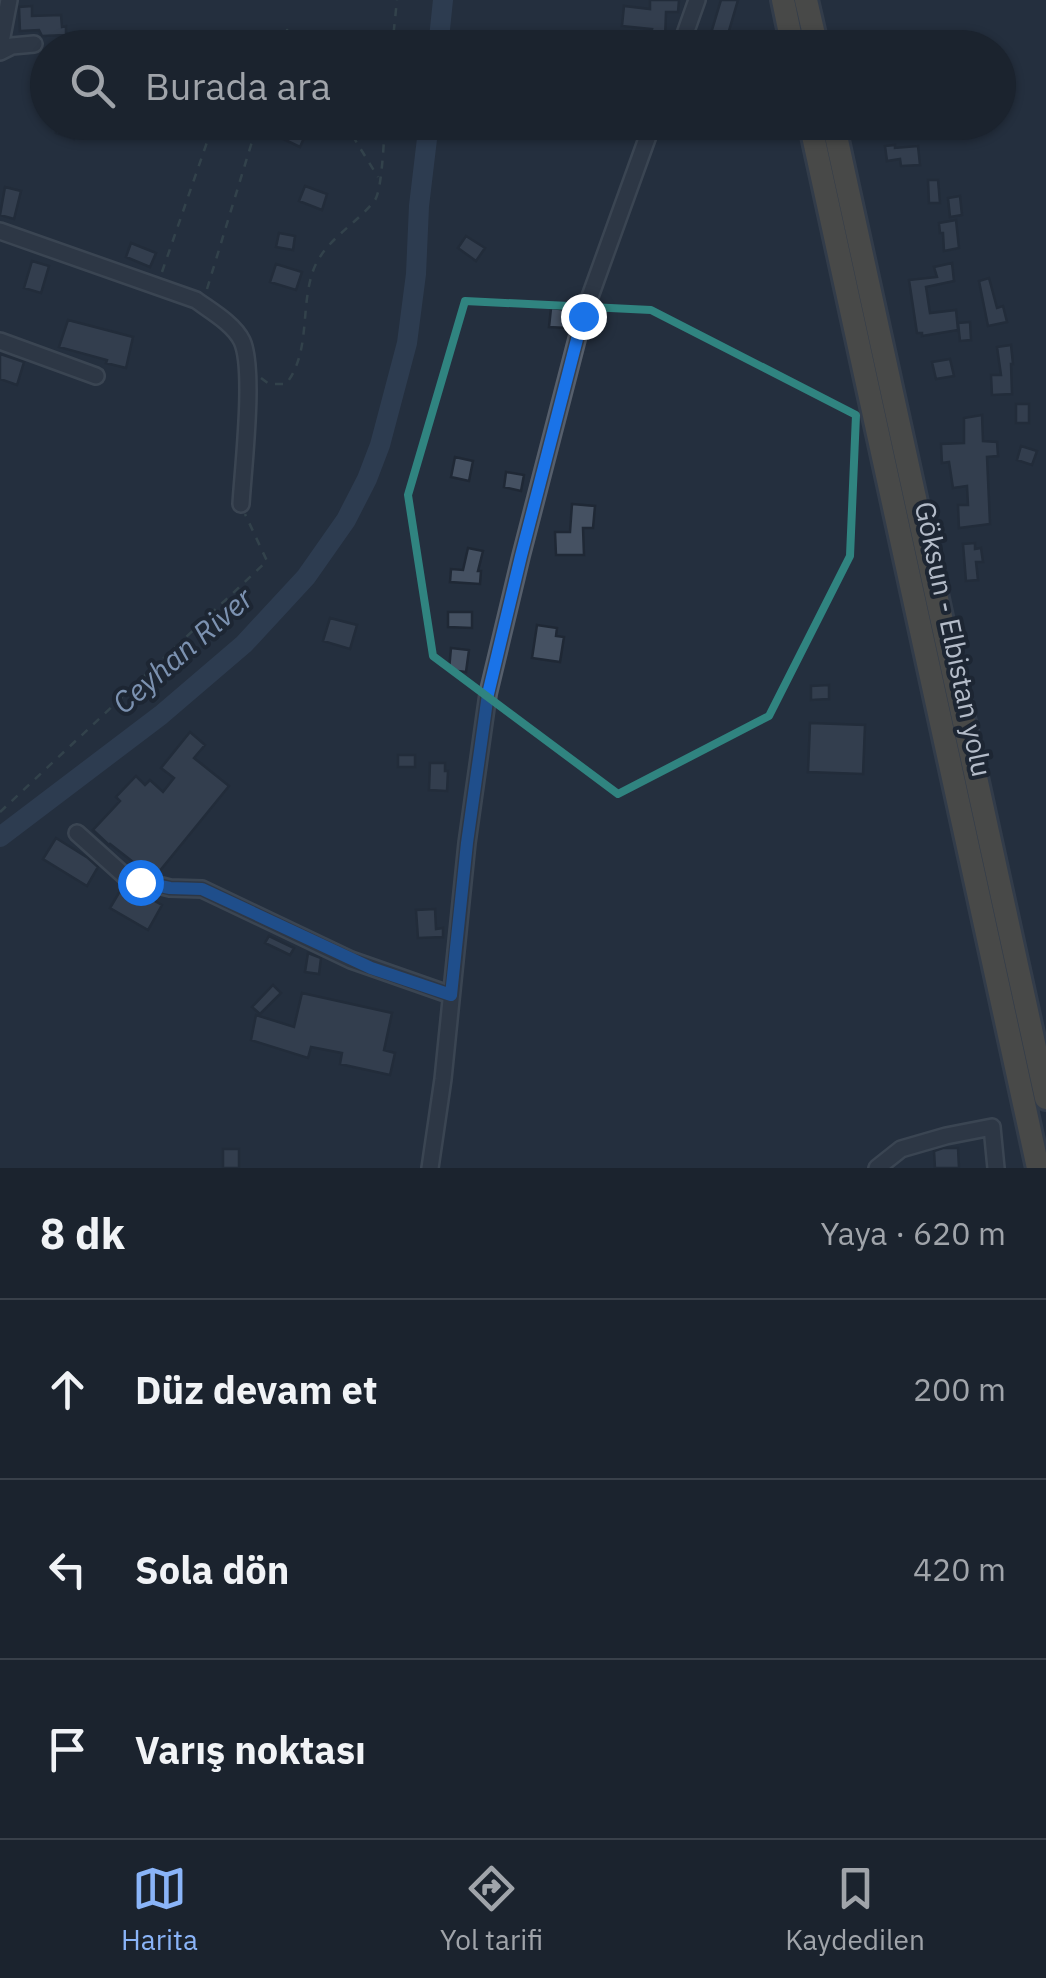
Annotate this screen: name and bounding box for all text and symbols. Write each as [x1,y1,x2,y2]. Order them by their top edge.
search box [30,30,1016,140]
icon: search [65,58,120,113]
text: Burada ara [145,61,331,110]
route end [561,294,607,340]
street label: Göksun - Elbistan yolu [907,498,1001,780]
water label: Ceyhan River [104,578,261,722]
route start [118,860,164,906]
text: 8 dk [40,1206,125,1261]
text: Yaya · 620 m [820,1212,1006,1254]
icon: ahead [40,1362,95,1417]
text: Düz devam et [135,1365,377,1414]
text: 200 m [913,1368,1006,1410]
icon: left [40,1542,95,1597]
text: Sola dön [135,1545,289,1594]
text: 420 m [913,1548,1006,1590]
icon: arrive [40,1722,95,1777]
text: Varış noktası [135,1725,366,1774]
tab: Harita [121,1861,198,1958]
tab: Yol tarifi [440,1861,543,1958]
tab: Kaydedilen [785,1861,925,1958]

